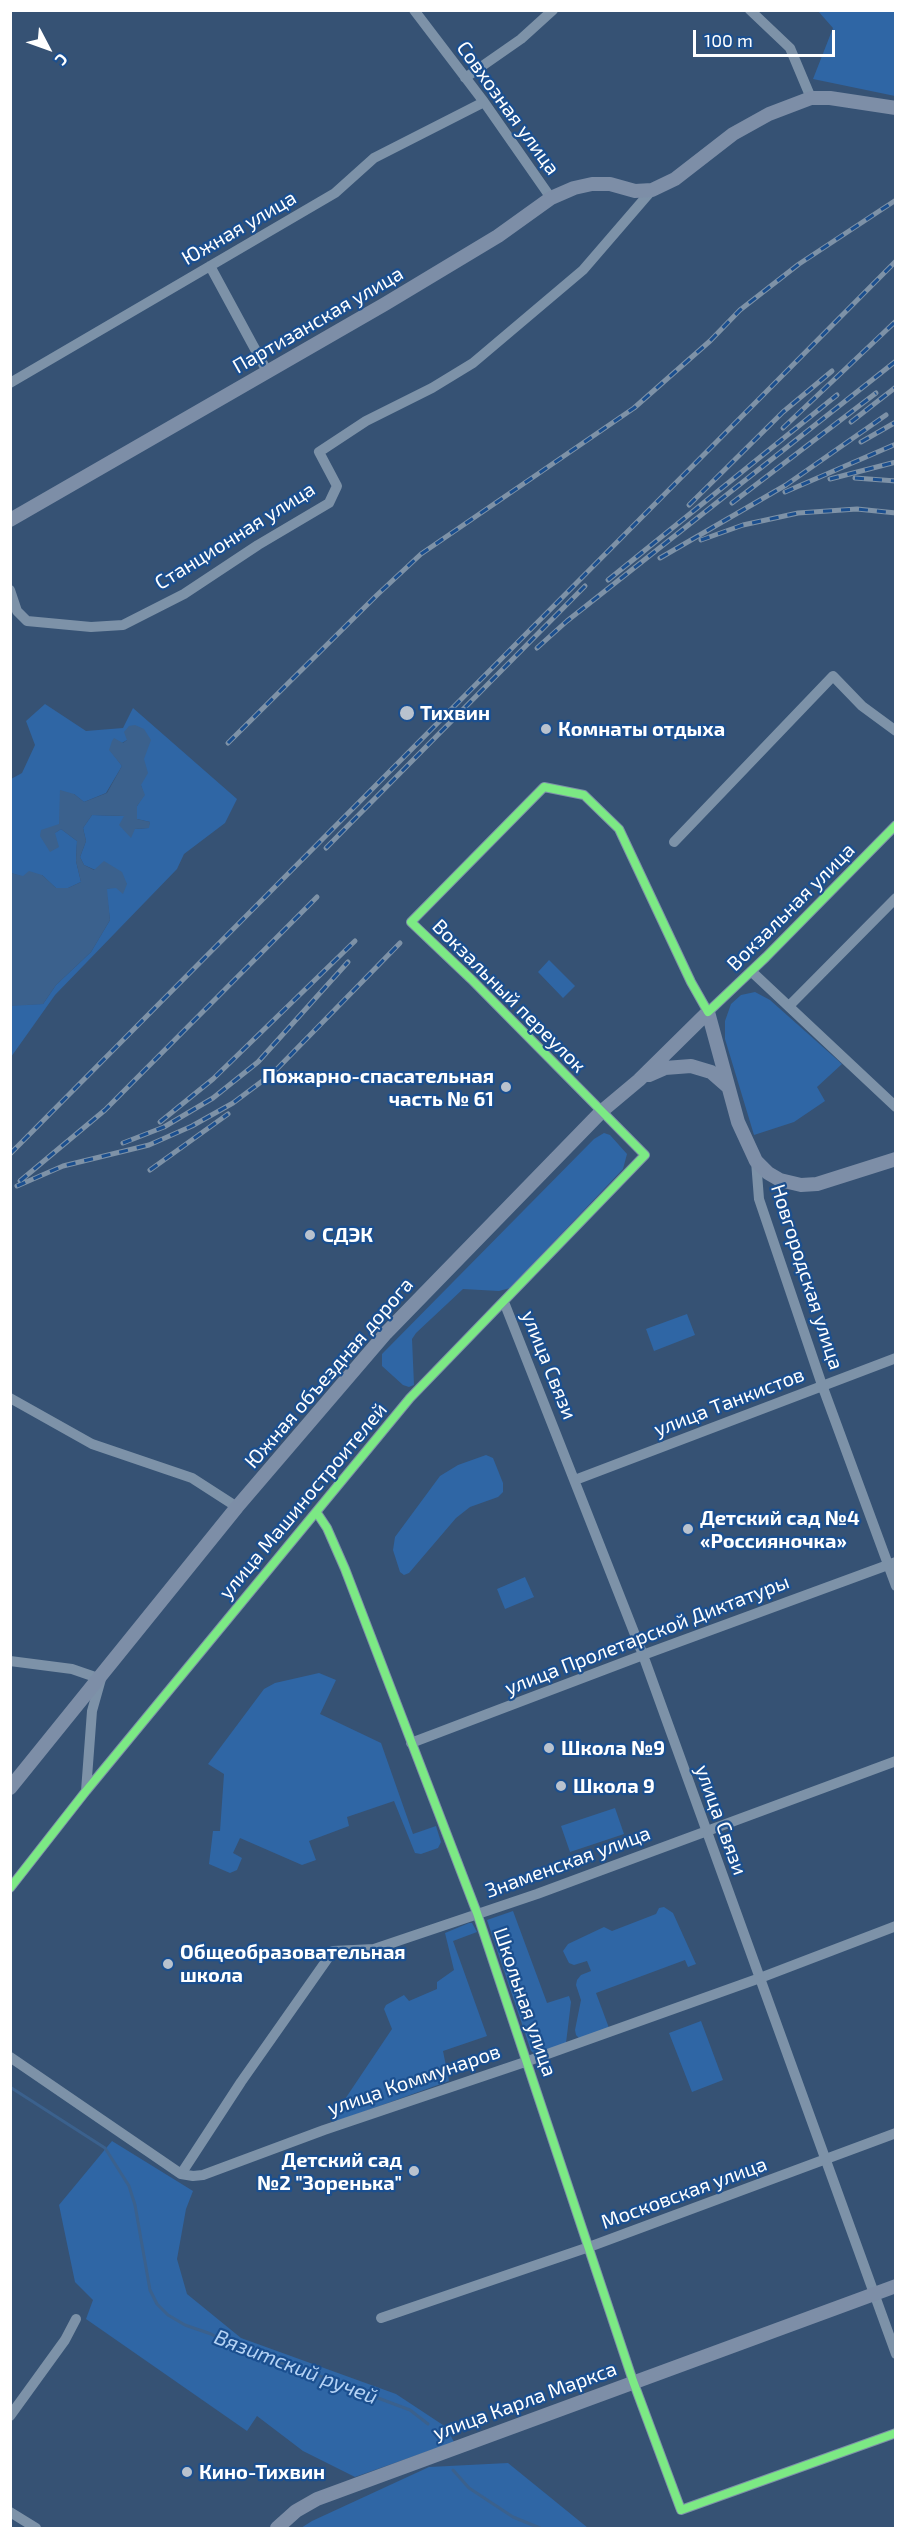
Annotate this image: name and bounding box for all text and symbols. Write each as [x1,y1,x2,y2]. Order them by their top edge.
north arrow [18,18,78,78]
scale bar [696,18,838,56]
text: 100 m [704,29,753,51]
street label: Совхозная улица [451,37,565,179]
text: С [52,50,72,70]
street label: Южная улица [177,186,301,270]
street label: Партизанская улица [228,261,408,379]
street label: Станционная улица [150,477,320,595]
place label: Тихвин [420,701,490,725]
marker: Тихвин [398,704,416,722]
place label: Комнаты отдыха [558,717,725,741]
marker: Комнаты отдыха [539,722,553,736]
street label: Вокзальная улица [722,838,860,976]
street label: Вокзальный переулок [427,914,591,1078]
place label: Пожарно-спасательная часть № 61 [262,1064,494,1111]
marker: Пожарно-спасательная часть № 61 [499,1080,513,1094]
street label: Новгородская улица [766,1181,848,1373]
place label: СДЭК [322,1223,373,1247]
marker: СДЭК [303,1228,317,1242]
street label: Южная объездная дорога [240,1273,418,1473]
street label: улица Связи [516,1307,582,1423]
street label: улица Танкистов [650,1362,808,1442]
street label: улица Машиностроителей [214,1398,392,1604]
place label: Детский сад №4 «Россияночка» [700,1506,860,1553]
marker: Детский сад №4 «Россияночка» [681,1522,695,1536]
street label: улица Пролетарской Диктатуры [501,1570,793,1700]
place label: Школа №9 [561,1736,665,1760]
marker: Школа №9 [542,1741,556,1755]
street label: улица Связи [690,1762,752,1878]
place label: Школа 9 [573,1774,655,1798]
marker: Школа 9 [554,1779,568,1793]
street label: Знаменская улица [482,1821,654,1903]
street label: Школьная улица [488,1924,562,2080]
place label: Общеобразовательная школа [180,1940,406,1987]
marker: Общеобразовательная школа [161,1957,175,1971]
street label: улица Коммунаров [325,2039,503,2121]
place label: Детский сад №2 "Зоренька" [257,2148,402,2195]
street label: Московская улица [598,2152,770,2234]
marker: Детский сад №2 "Зоренька" [407,2164,421,2178]
water label: Вязитский ручей [211,2324,381,2410]
street label: улица Карла Маркса [430,2357,620,2445]
place label: Кино-Тихвин [199,2460,325,2484]
marker: Кино-Тихвин [180,2465,194,2479]

